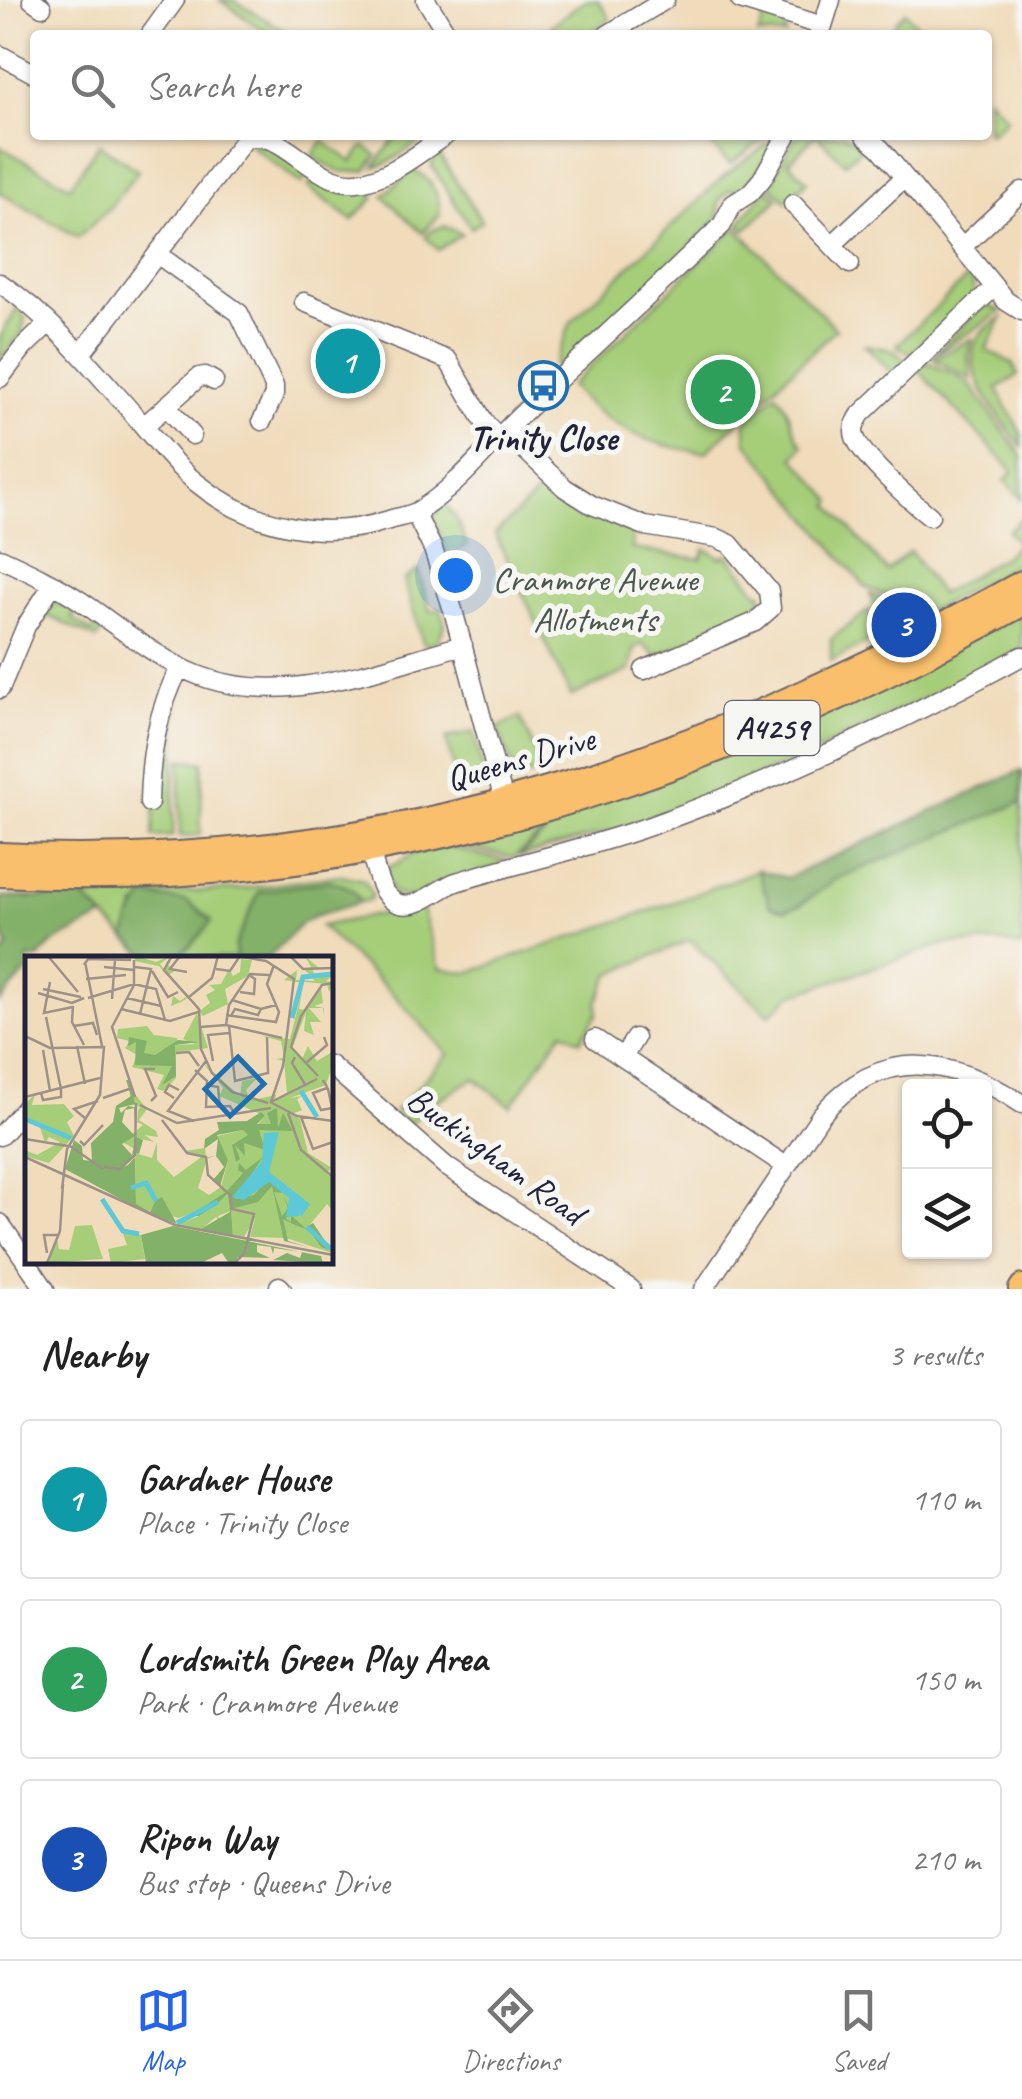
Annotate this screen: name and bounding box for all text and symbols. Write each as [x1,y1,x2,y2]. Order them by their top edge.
search box [30,30,992,140]
icon: search [65,58,120,113]
text: Search here [145,62,300,109]
pin: 1 [316,324,380,398]
pin: 2 [690,354,756,430]
bus stop icon: Trinity Close [517,360,569,412]
place label: Trinity Close [469,416,620,461]
your location [430,550,481,601]
park label: Cranmore Avenue Allotments [493,557,700,642]
pin: 3 [872,588,936,662]
road number: A4259 [724,701,820,755]
street label: Queens Drive [441,715,602,801]
inset map [25,956,332,1264]
street label: Buckingham Road [398,1076,597,1238]
map controls [902,1079,992,1259]
button: locate [902,1079,992,1169]
button: layers [902,1169,992,1259]
text: Nearby [40,1328,146,1381]
text: 3 results [888,1334,982,1375]
text: Gardner House [137,1455,330,1502]
text: 1 [67,1479,82,1520]
text: 110 m [911,1479,980,1520]
text: Place · Trinity Close [137,1502,347,1543]
text: Lordsmith Green Play Area [137,1635,487,1682]
text: 2 [67,1659,82,1700]
text: 150 m [911,1659,980,1700]
text: Park · Cranmore Avenue [137,1682,397,1723]
text: Ripon Way [137,1815,276,1862]
text: 3 [67,1839,82,1880]
text: 210 m [911,1839,980,1880]
text: Bus stop · Queens Drive [137,1862,390,1903]
tab: Map [136,1983,191,2078]
tab: Directions [462,1983,560,2078]
tab: Saved [831,1983,886,2078]

